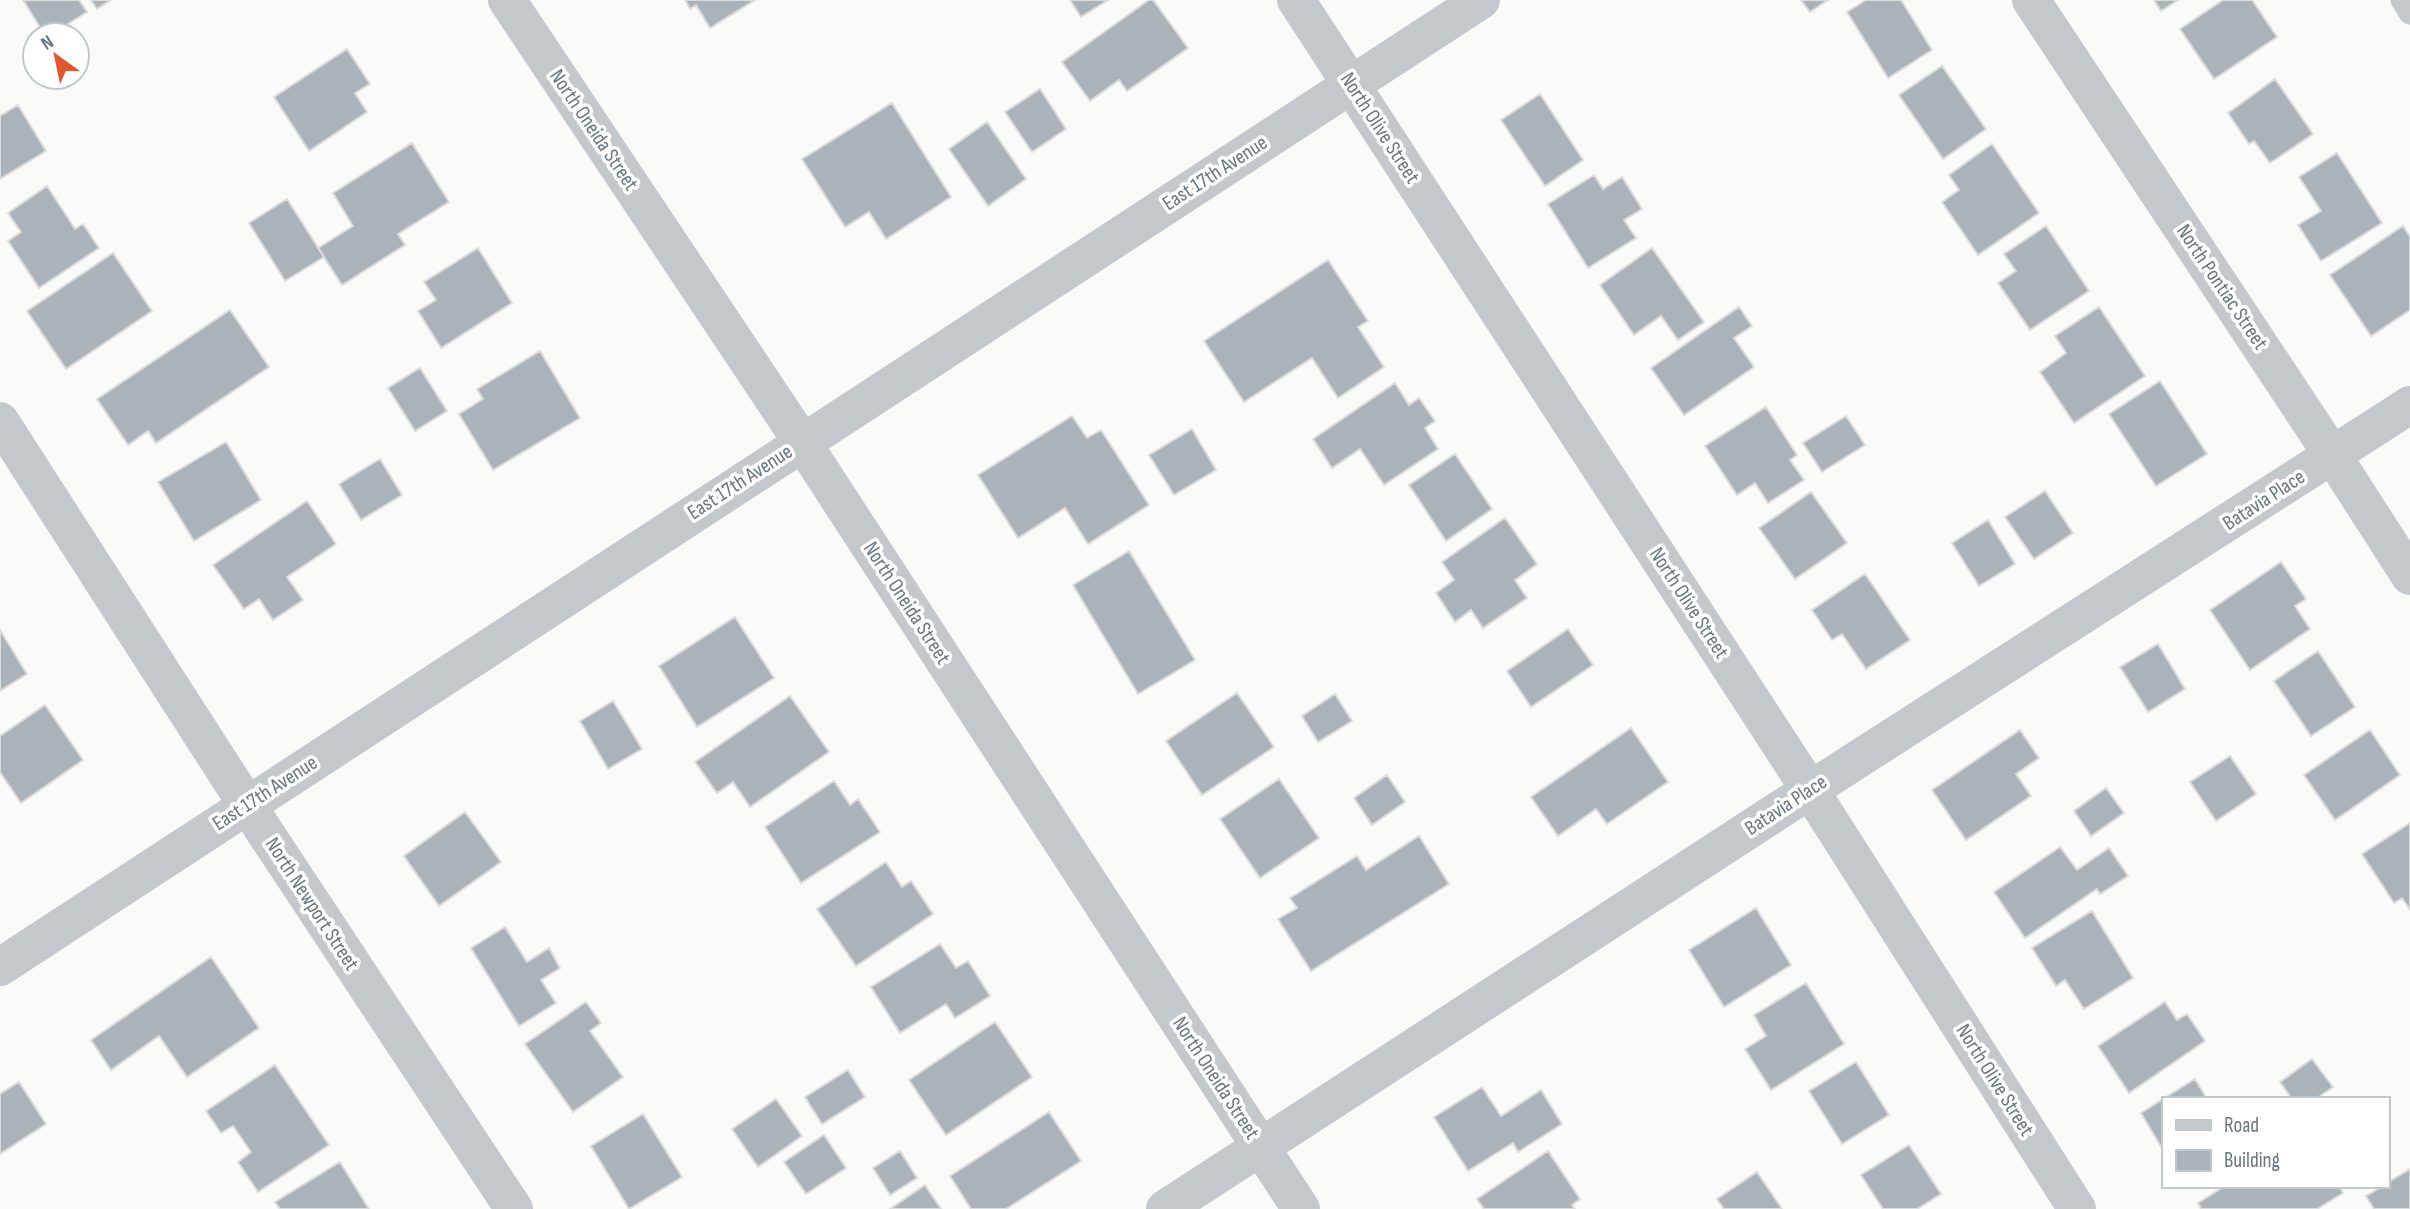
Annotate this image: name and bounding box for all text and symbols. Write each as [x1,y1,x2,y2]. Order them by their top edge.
north arrow [21,21,91,91]
text: N [37,31,58,55]
street label: North Oneida Street [544,65,644,195]
street label: North Olive Street [1335,68,1425,188]
street label: East 17th Avenue [1158,130,1272,216]
street label: North Pontiac Street [2171,220,2273,354]
street label: East 17th Avenue [683,439,797,525]
street label: Batavia Place [2218,464,2310,536]
street label: North Oneida Street [858,537,956,669]
street label: North Olive Street [1644,543,1734,663]
street label: East 17th Avenue [208,750,322,836]
street label: Batavia Place [1740,769,1832,841]
street label: North Newport Street [260,833,364,975]
street label: North Oneida Street [1167,1012,1265,1144]
street label: North Olive Street [1951,1019,2039,1141]
legend [2162,1097,2389,1188]
text: Road [2224,1113,2259,1138]
text: Building [2224,1148,2280,1173]

